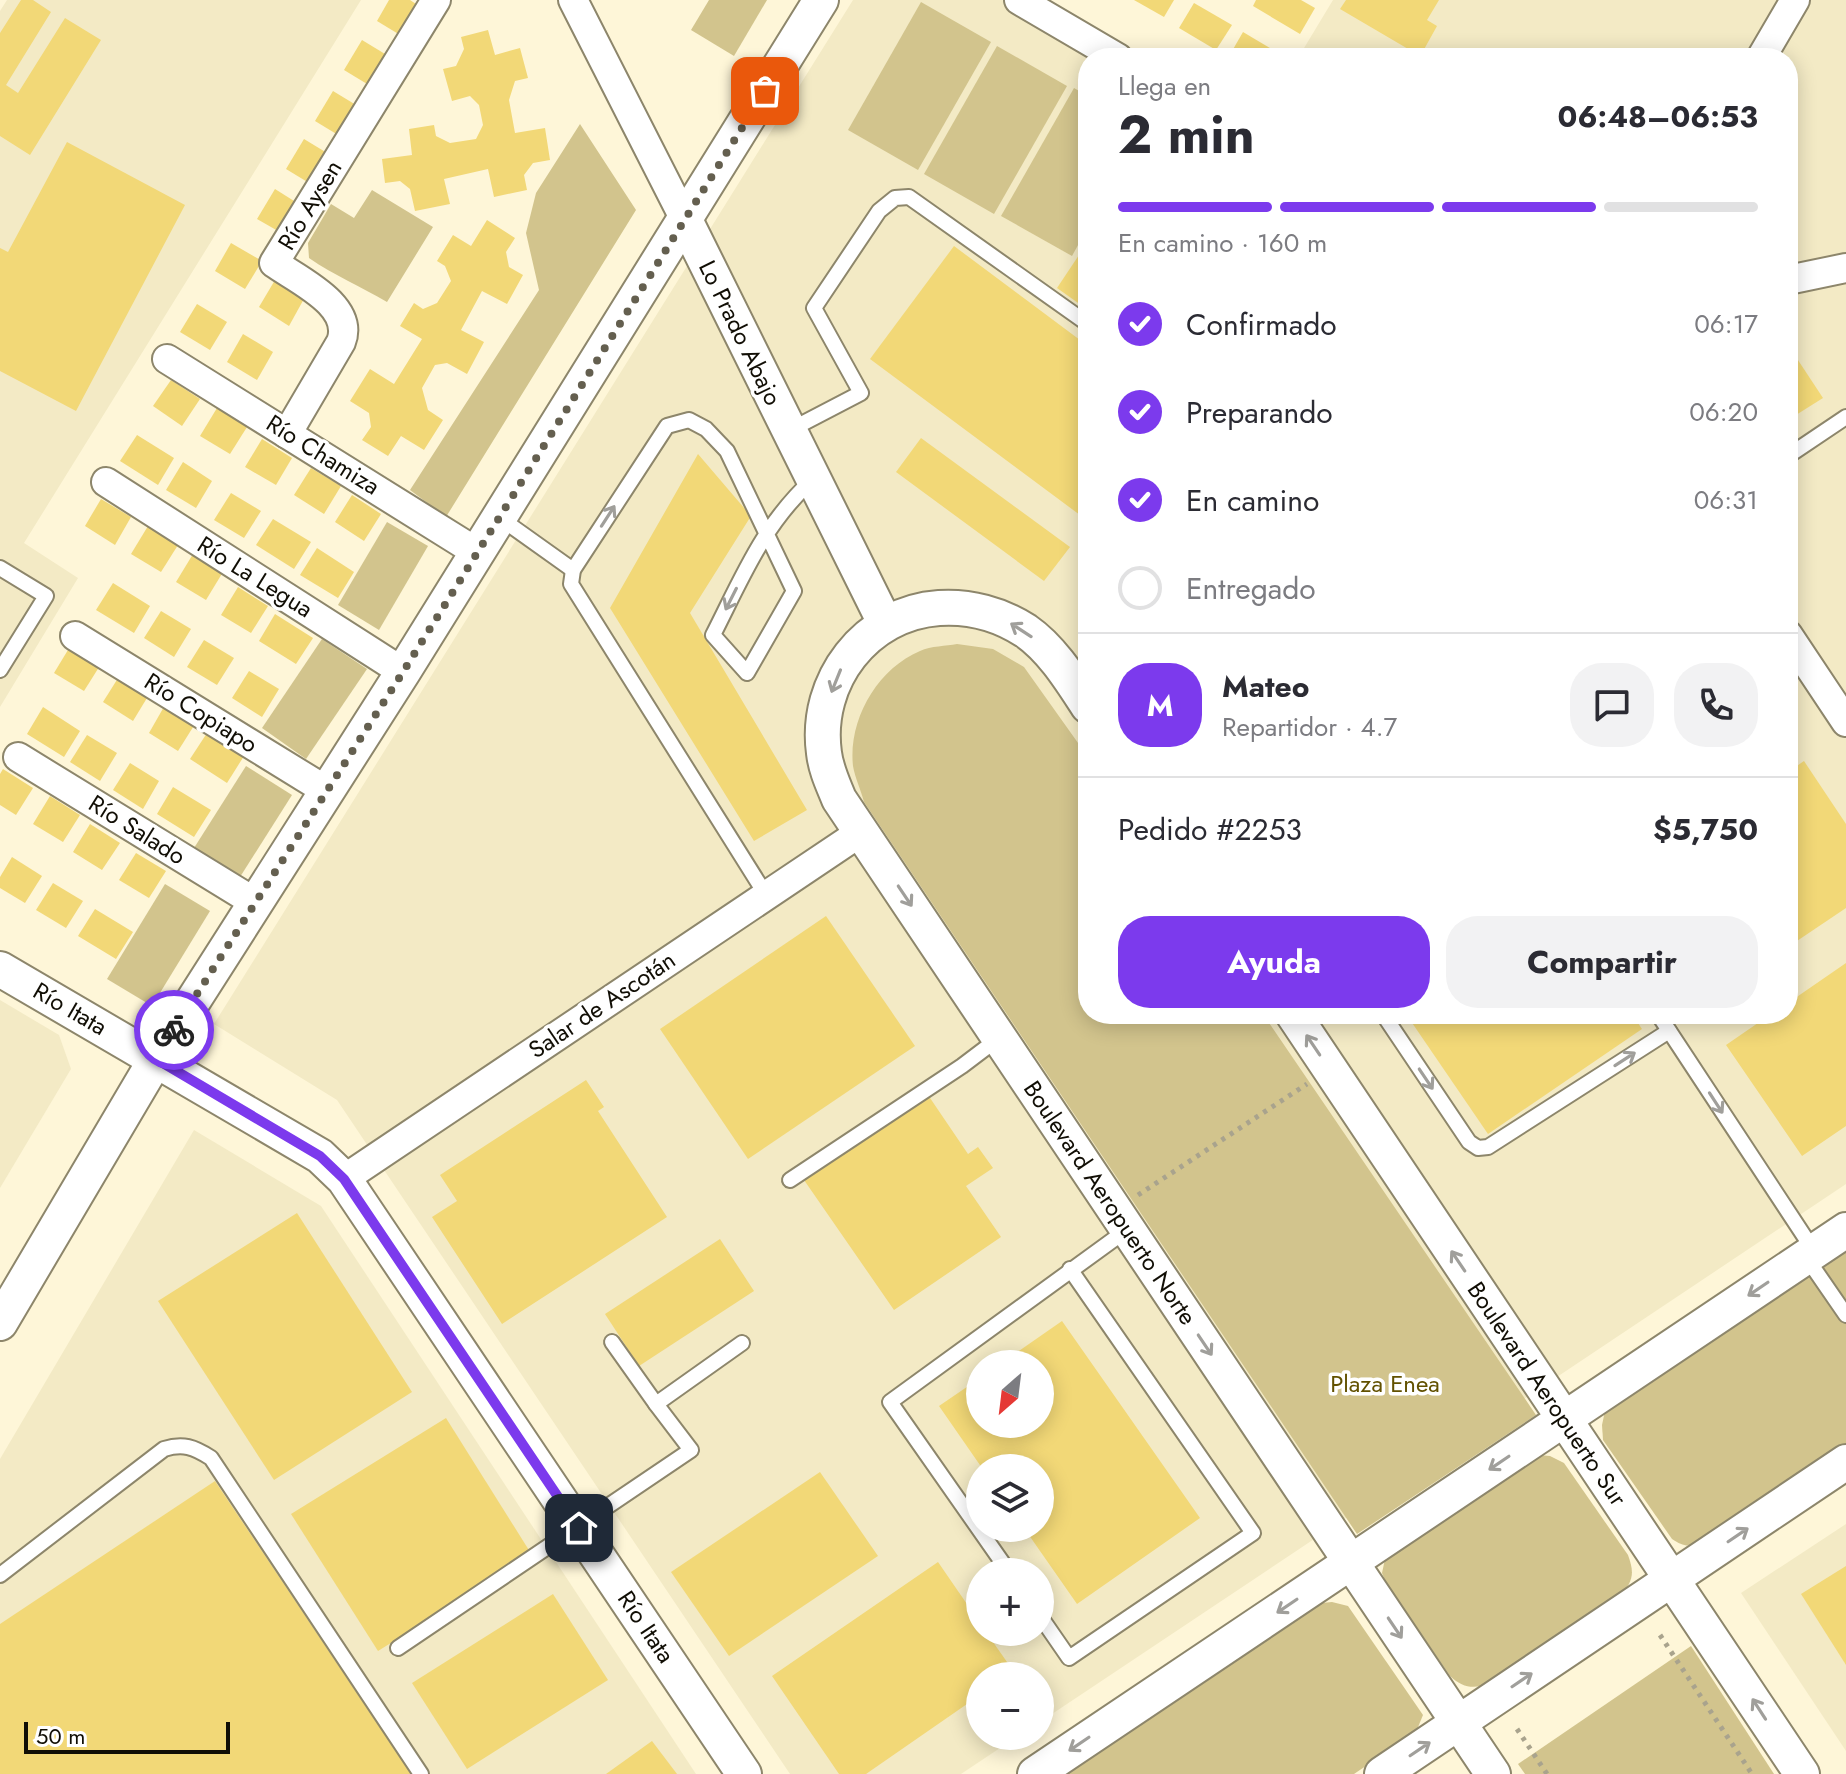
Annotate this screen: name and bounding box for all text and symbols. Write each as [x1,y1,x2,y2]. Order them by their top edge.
pin [731,57,799,125]
text: Llega en [1118,67,1211,105]
icon: bag [743,69,787,113]
text: 06:48–06:53 [1558,95,1758,138]
text: 2 min [1118,97,1255,173]
street label: Río Aysen [269,153,350,257]
text: En camino · 160 m [1118,224,1327,262]
street label: Lo Prado Abajo [690,254,791,411]
icon: check [1118,302,1162,346]
text: Confirmado [1186,303,1337,346]
text: 06:17 [1694,305,1758,343]
icon: check [1118,390,1162,434]
text: Preparando [1186,391,1333,434]
text: 06:20 [1689,393,1758,431]
street label: Río Chamiza [260,406,387,503]
icon: check [1118,478,1162,522]
text: En camino [1186,479,1319,522]
text: 06:31 [1694,481,1758,519]
one-way arrow [600,505,616,528]
street label: Río La Legua [191,527,320,626]
text: Entregado [1186,567,1316,610]
one-way arrow [723,587,738,611]
one-way arrow [1011,621,1033,638]
button: chat [1570,663,1654,747]
button: phone [1674,663,1758,747]
street label: Río Copiapo [138,664,265,761]
text: Mateo [1222,665,1309,708]
one-way arrow [827,668,842,693]
text: M [1147,684,1173,727]
text: Repartidor · 4.7 [1222,708,1397,746]
street label: Río Salado [82,786,193,873]
text: Pedido #2253 [1118,808,1302,851]
text: $5,750 [1653,808,1758,851]
one-way arrow [896,885,913,907]
button: Ayuda [1118,916,1430,1008]
button: Compartir [1446,916,1758,1008]
street label: Salar de Ascotán [521,942,682,1067]
street label: Río Itata [27,973,114,1044]
courier [134,990,214,1070]
icon: bike [152,1008,196,1052]
one-way arrow [1305,1034,1322,1056]
one-way arrow [1613,1051,1635,1068]
one-way arrow [1418,1067,1435,1089]
street label: Boulevard Aeropuerto Norte [1015,1074,1205,1332]
one-way arrow [1708,1091,1724,1114]
one-way arrow [1449,1250,1465,1273]
street label: Boulevard Aeropuerto Sur [1459,1275,1636,1514]
one-way arrow [1747,1281,1770,1297]
one-way arrow [1197,1333,1214,1355]
north arrow [966,1350,1054,1438]
map controls [966,1350,1054,1750]
park label: Plaza Enea [1330,1366,1440,1401]
button: layers [966,1454,1054,1542]
one-way arrow [1488,1455,1511,1471]
pin [545,1494,613,1562]
icon: home [557,1506,601,1550]
one-way arrow [1726,1527,1748,1543]
button: + [966,1558,1054,1646]
street label: Río Itata [609,1584,683,1670]
one-way arrow [1276,1598,1298,1614]
one-way arrow [1387,1616,1403,1639]
button: − [966,1662,1054,1750]
one-way arrow [1511,1671,1533,1688]
one-way arrow [1750,1698,1766,1721]
scale bar [24,1718,230,1754]
text: 50 m [36,1720,85,1752]
one-way arrow [1068,1737,1091,1753]
one-way arrow [1408,1740,1430,1757]

